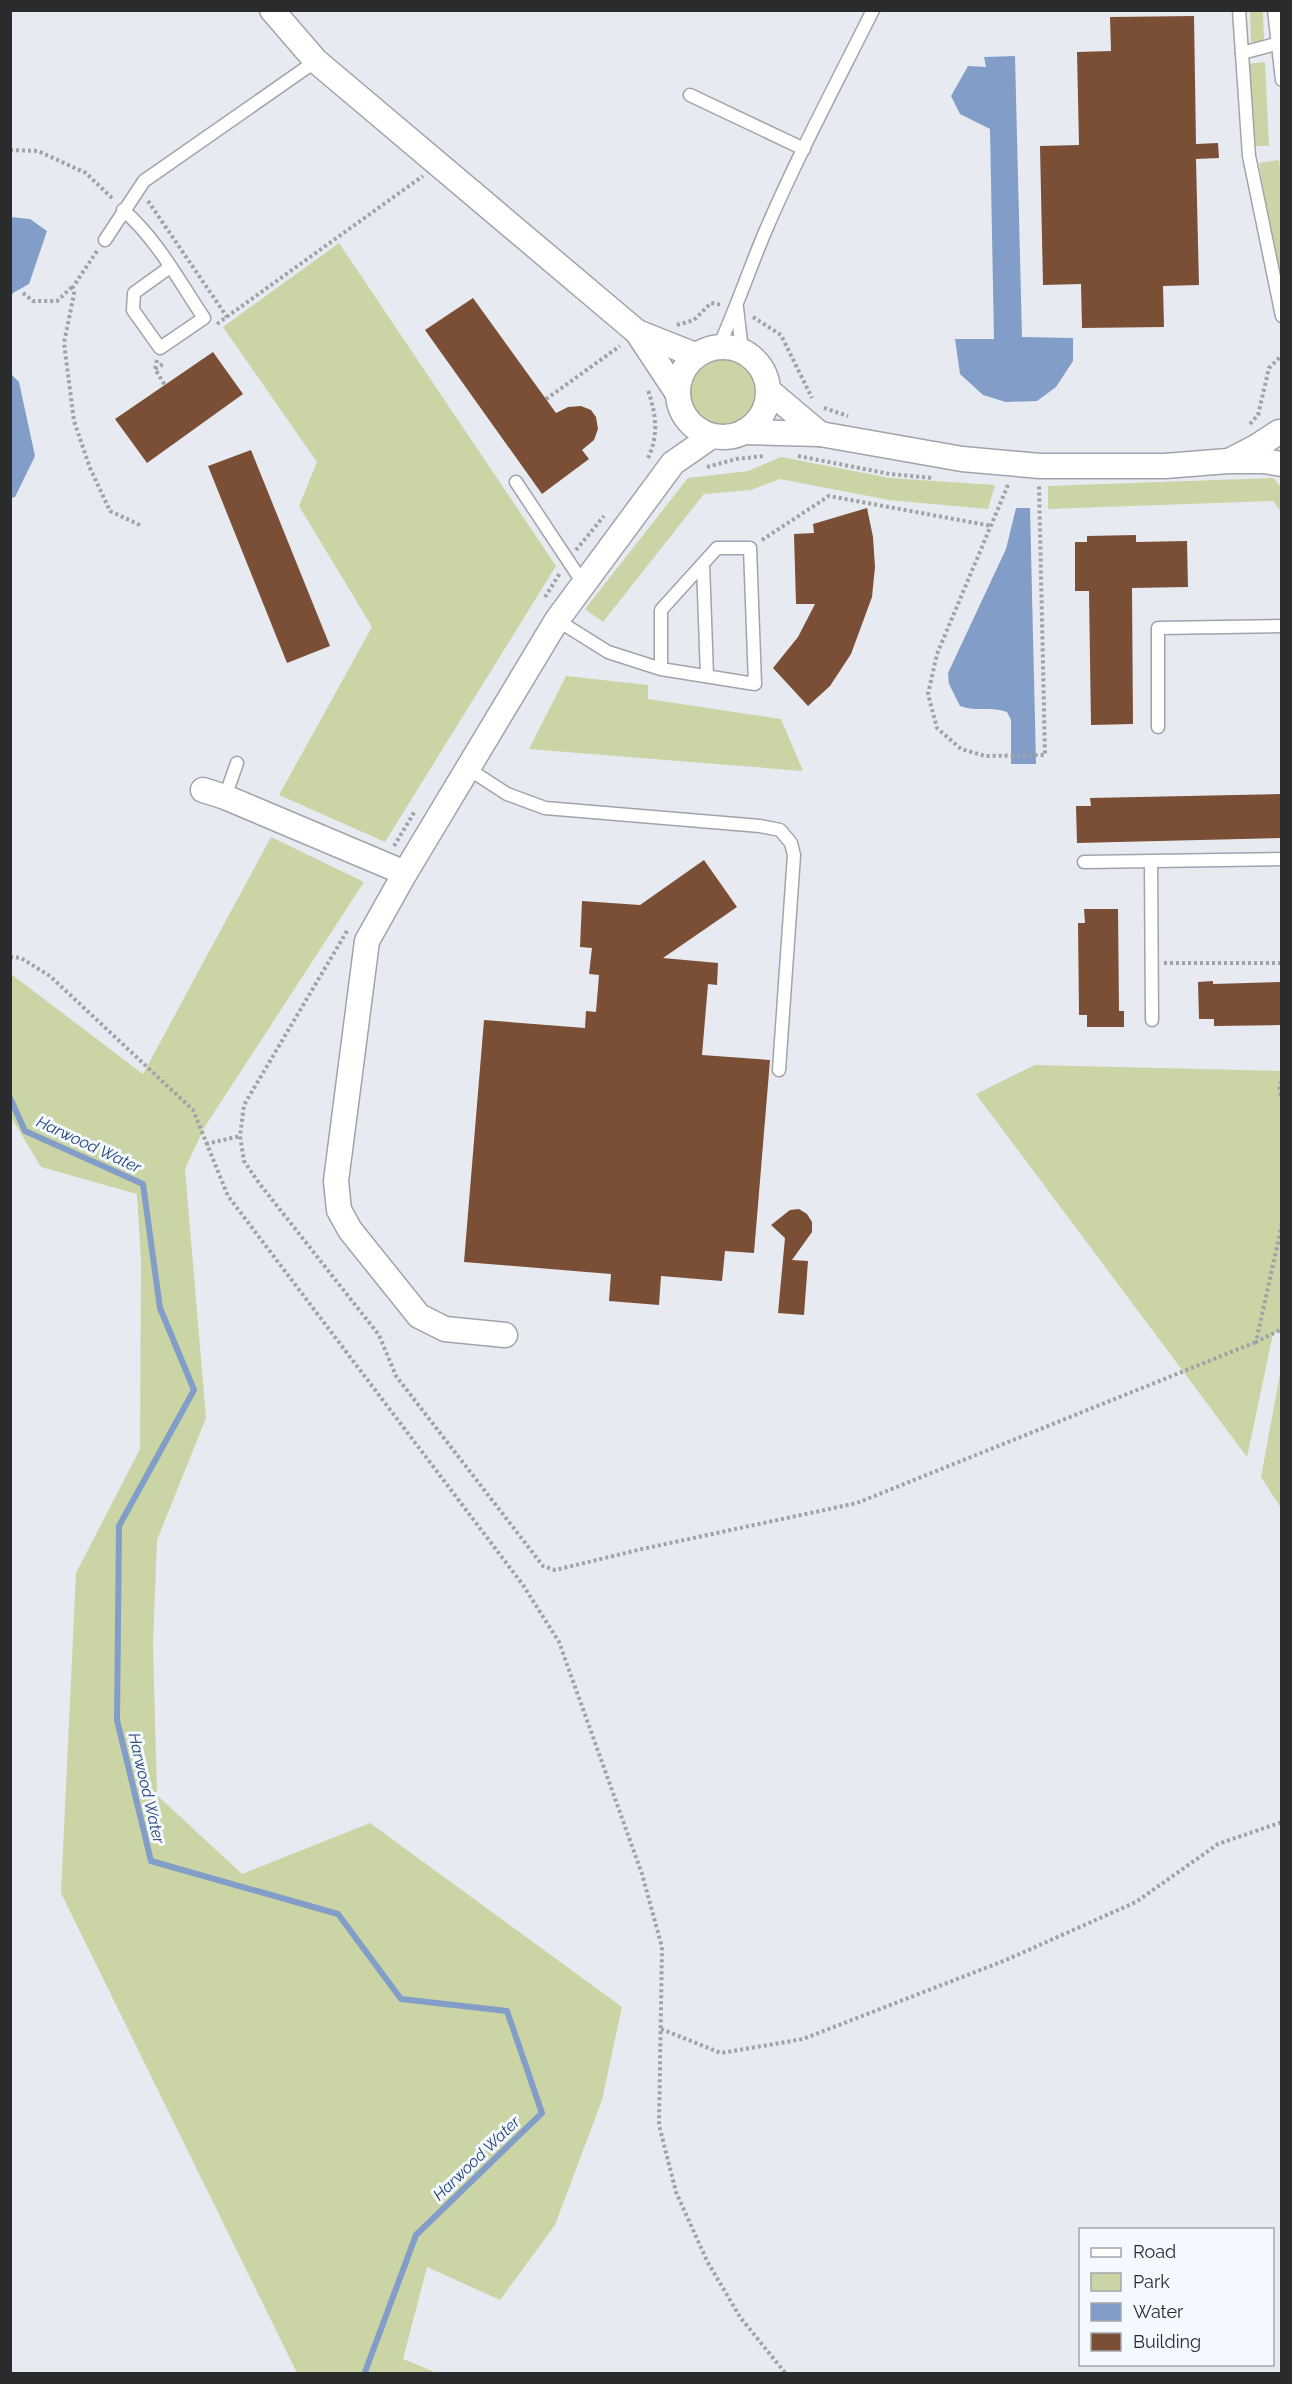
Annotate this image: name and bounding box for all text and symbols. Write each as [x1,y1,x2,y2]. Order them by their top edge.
water label: Harwood Water [34,1112,145,1177]
water label: Harwood Water [125,1731,169,1846]
water label: Harwood Water [429,2112,524,2204]
legend [1079,2228,1274,2366]
text: Road [1133,2241,1176,2262]
text: Park [1133,2271,1170,2292]
text: Water [1133,2301,1184,2322]
text: Building [1133,2331,1201,2352]

